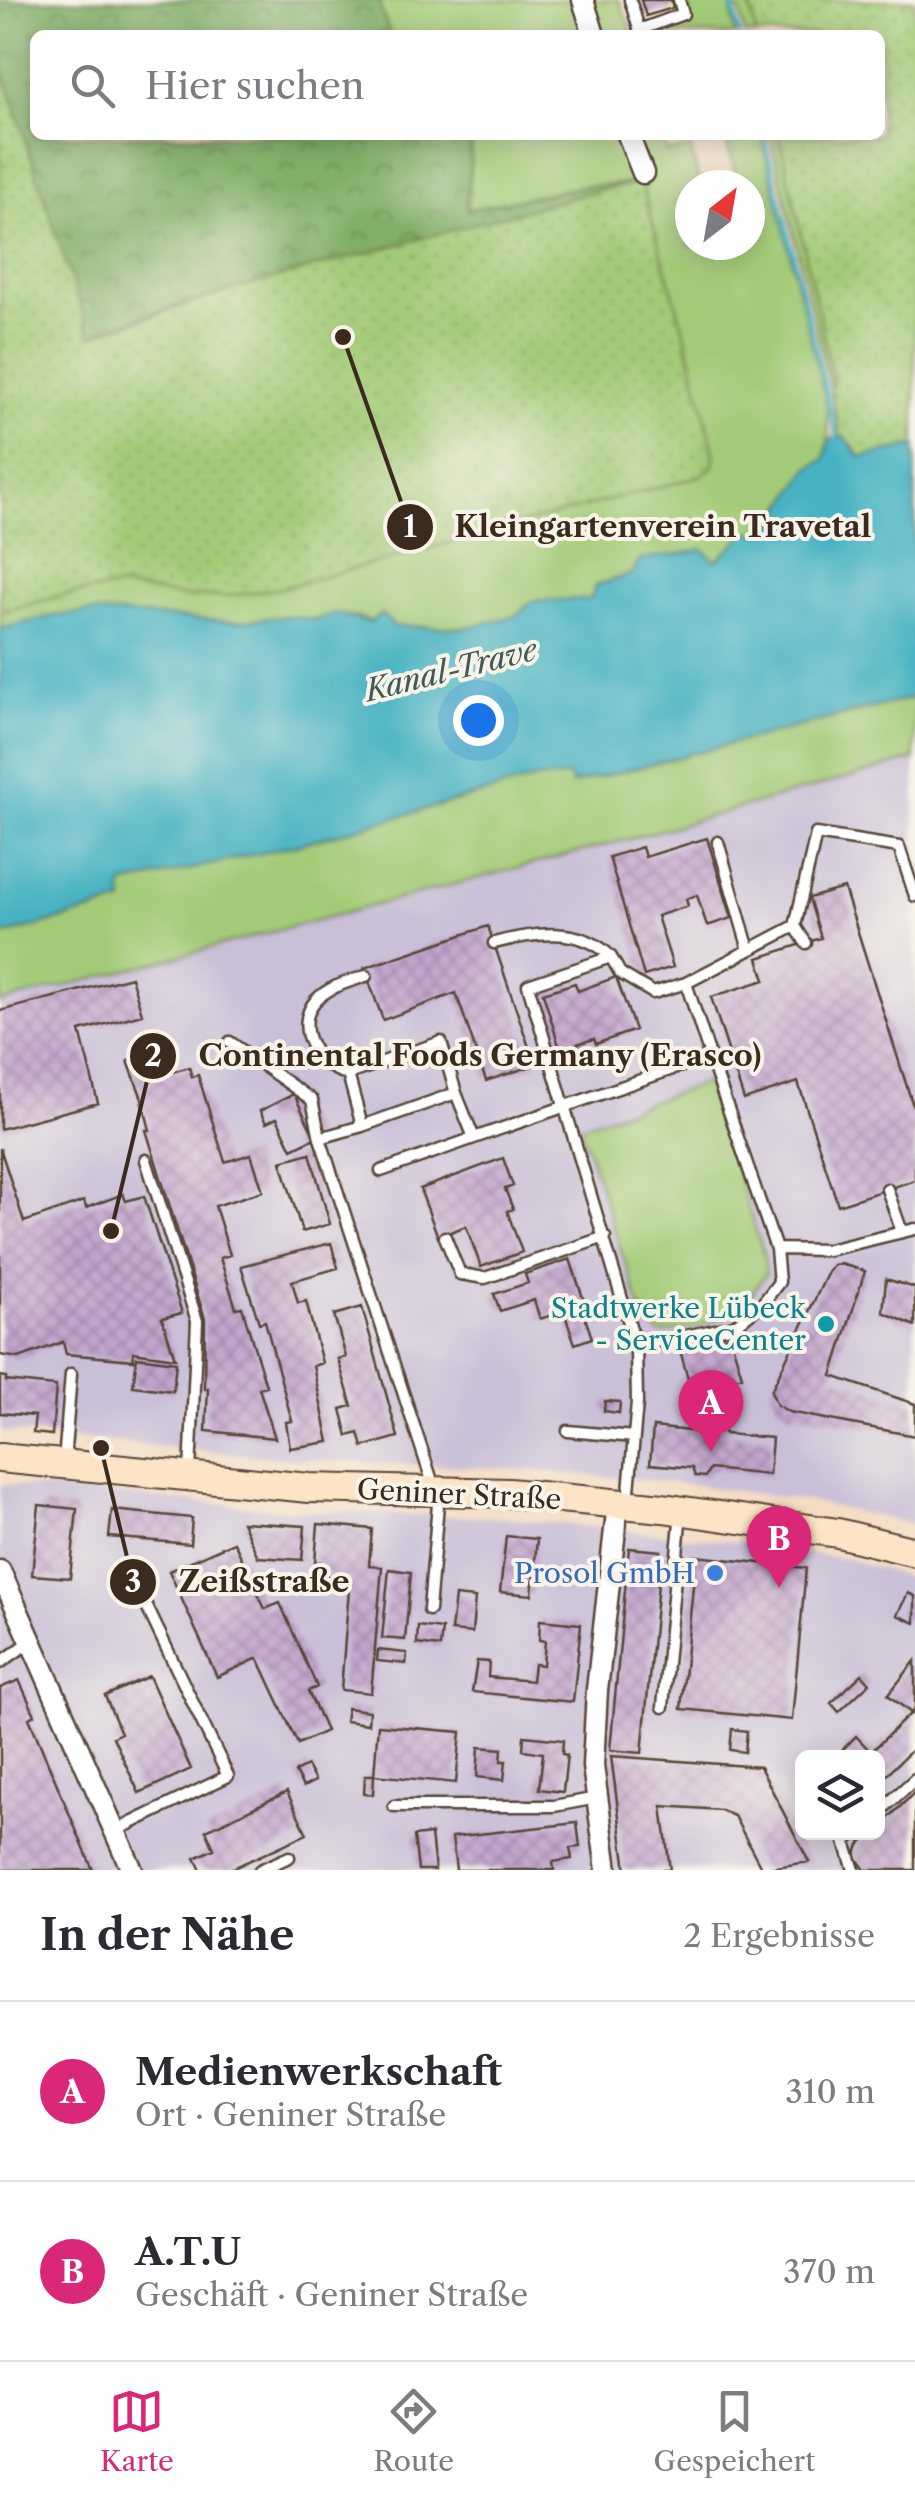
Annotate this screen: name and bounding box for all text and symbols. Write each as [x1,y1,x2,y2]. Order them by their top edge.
search box [30,30,885,140]
icon: search [65,58,120,113]
text: Hier suchen [145,62,365,109]
north arrow [675,170,765,260]
callout: Kleingartenverein Travetal [385,497,892,557]
text: 1 [403,508,417,545]
text: Kleingartenverein Travetal [455,508,871,545]
water label: Kanal-Trave [359,630,542,710]
your location [453,695,504,746]
callout: Continental Foods Germany (Erasco) [128,1026,782,1086]
text: 2 [144,1037,162,1074]
text: Continental Foods Germany (Erasco) [199,1037,761,1074]
place label: Stadtwerke Lübeck - ServiceCenter [551,1291,808,1357]
marker: Stadtwerke Lübeck - ServiceCenter [815,1313,837,1335]
pin: A [678,1370,744,1452]
street label: Geniner Straße [356,1472,562,1516]
pin: B [746,1506,812,1588]
callout: Zeißstraße [108,1552,369,1612]
place label: Prosol GmbH [514,1556,695,1590]
marker: Prosol GmbH [704,1562,726,1584]
text: 3 [125,1563,141,1600]
text: Zeißstraße [179,1563,349,1600]
map controls [795,1750,885,1840]
button: layers [795,1750,885,1840]
text: In der Nähe [40,1909,294,1961]
text: 2 Ergebnisse [683,1916,875,1955]
text: Medienwerkschaft [135,2048,502,2095]
text: A [60,2072,85,2111]
text: 310 m [785,2072,875,2111]
text: Ort · Geniner Straße [135,2095,446,2134]
text: A.T.U [135,2228,241,2275]
text: B [61,2252,84,2291]
text: 370 m [783,2252,875,2291]
text: Geschäft · Geniner Straße [135,2275,528,2314]
tab: Karte [100,2384,174,2478]
tab: Route [374,2384,454,2478]
tab: Gespeichert [654,2384,815,2478]

